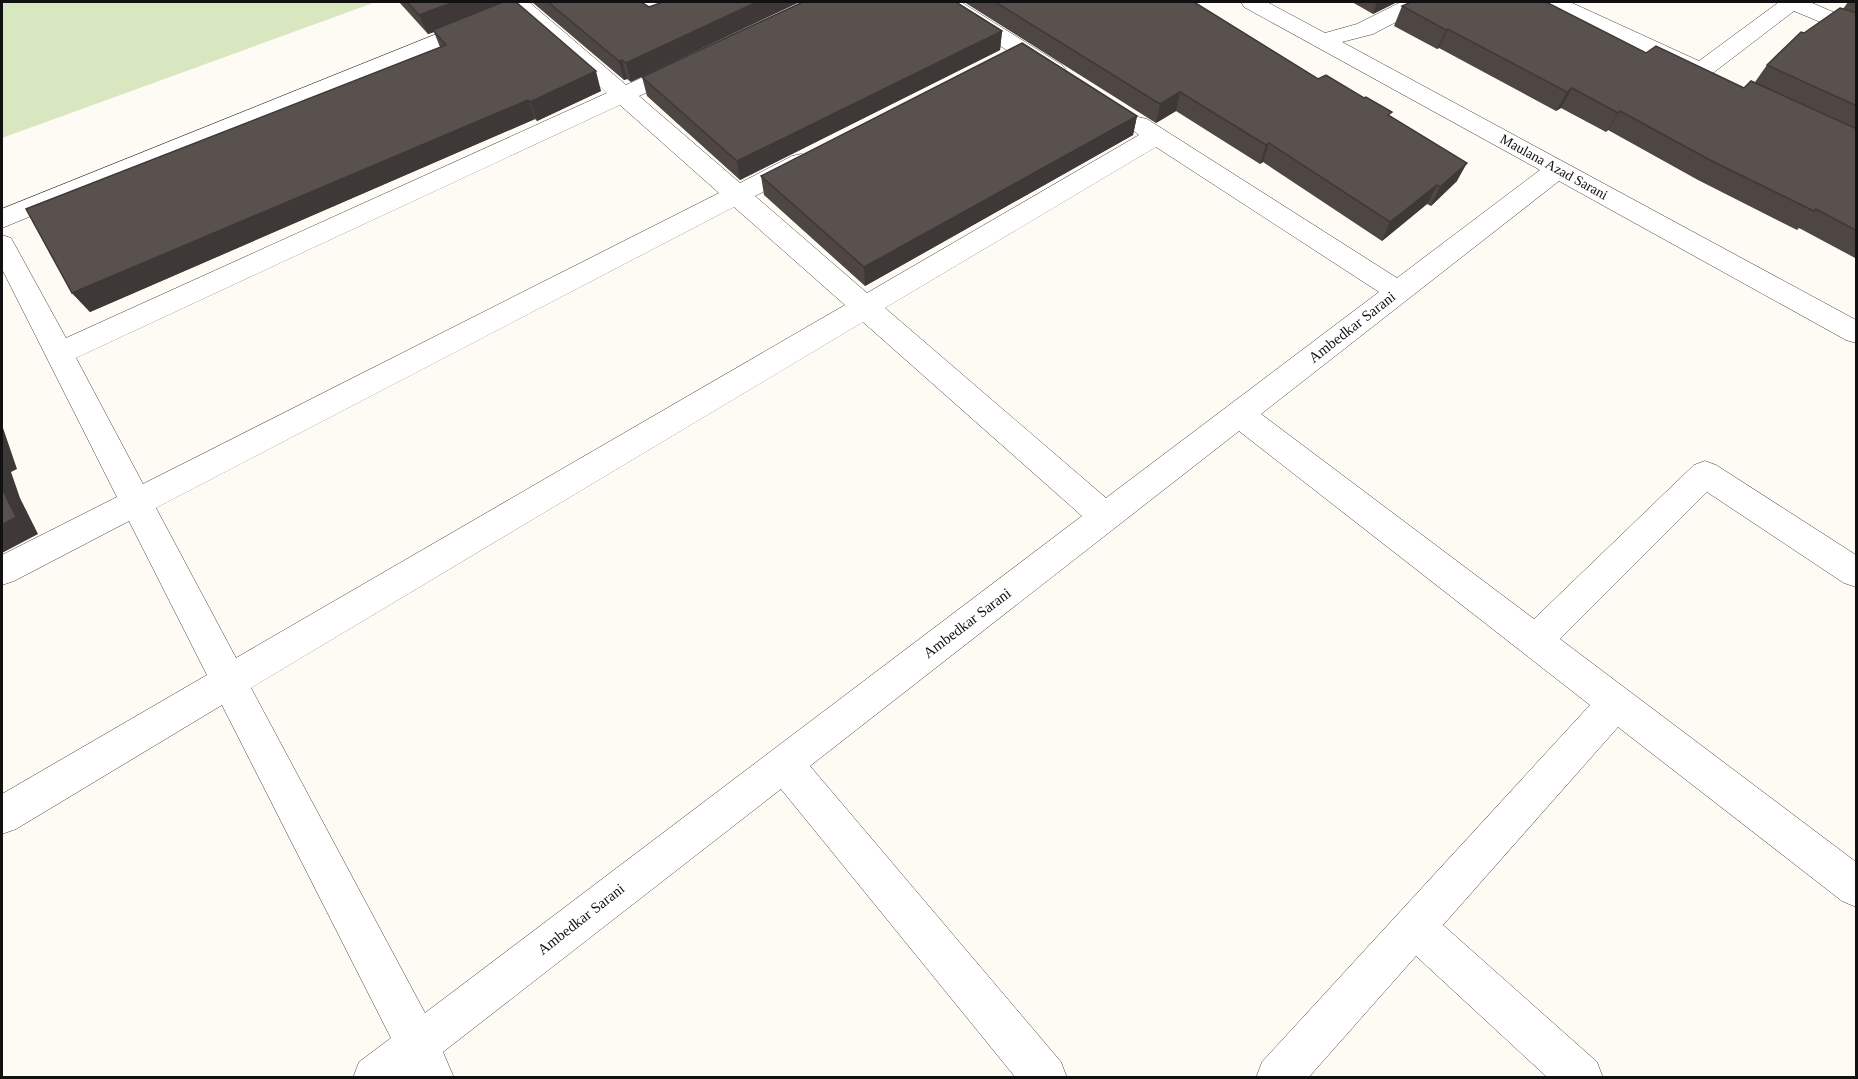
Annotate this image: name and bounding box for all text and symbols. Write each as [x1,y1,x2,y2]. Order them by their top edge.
street label: Maulana Azad Sarani [1498,131,1610,203]
street label: Ambedkar Sarani [1306,288,1398,366]
street label: Ambedkar Sarani [920,585,1014,661]
street label: Ambedkar Sarani [535,880,627,958]

